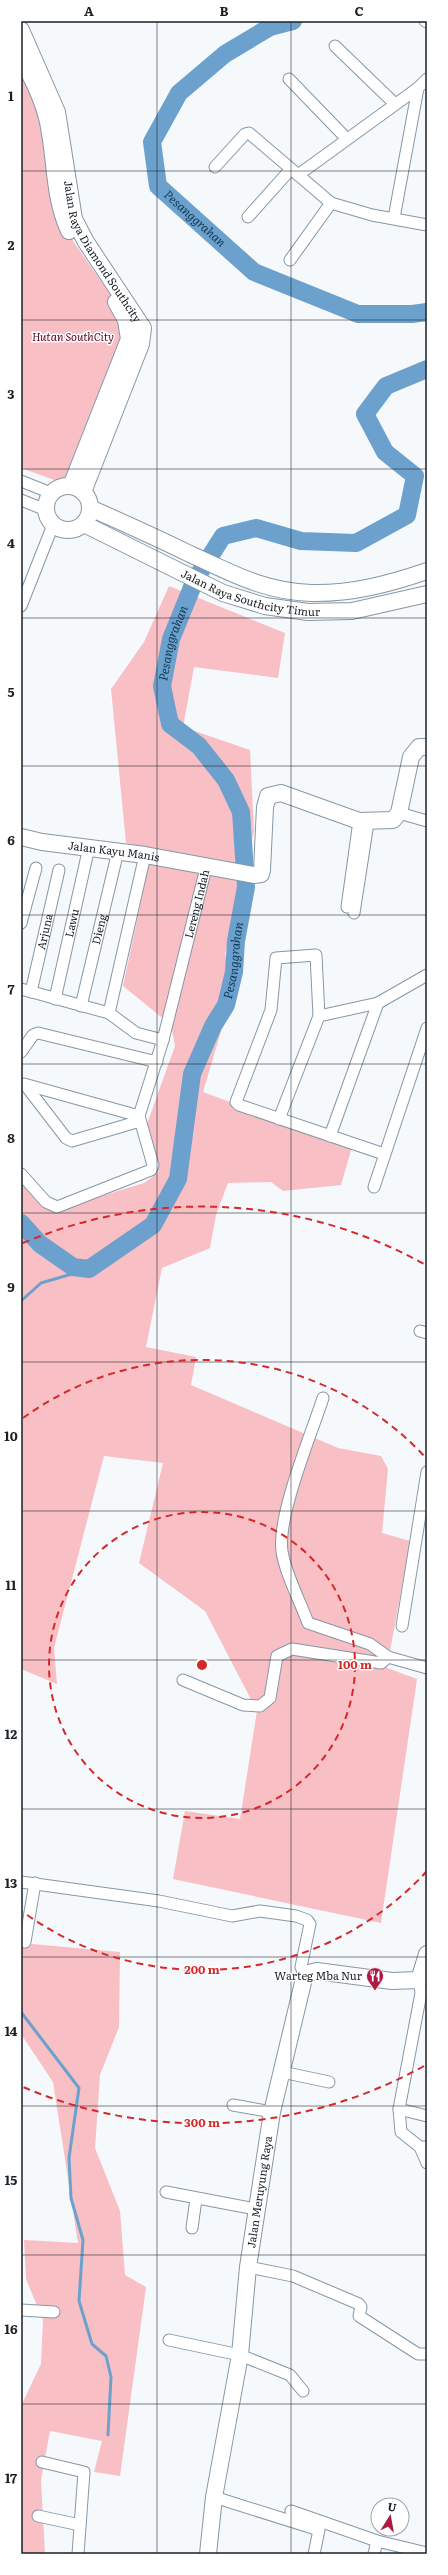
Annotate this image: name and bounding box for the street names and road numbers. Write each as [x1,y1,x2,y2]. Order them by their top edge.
street label: Jalan Raya Diamond Southcity [61,179,146,326]
street label: Jalan Raya Southcity Timur [179,565,321,619]
street label: Jalan Kayu Manis [67,836,161,865]
street label: Lereng Indah [180,867,212,940]
street label: Lawu [60,907,82,939]
street label: Dieng [87,911,110,946]
street label: Arjuna [32,912,56,951]
street label: Jalan Meruyung Raya [242,2135,275,2249]

